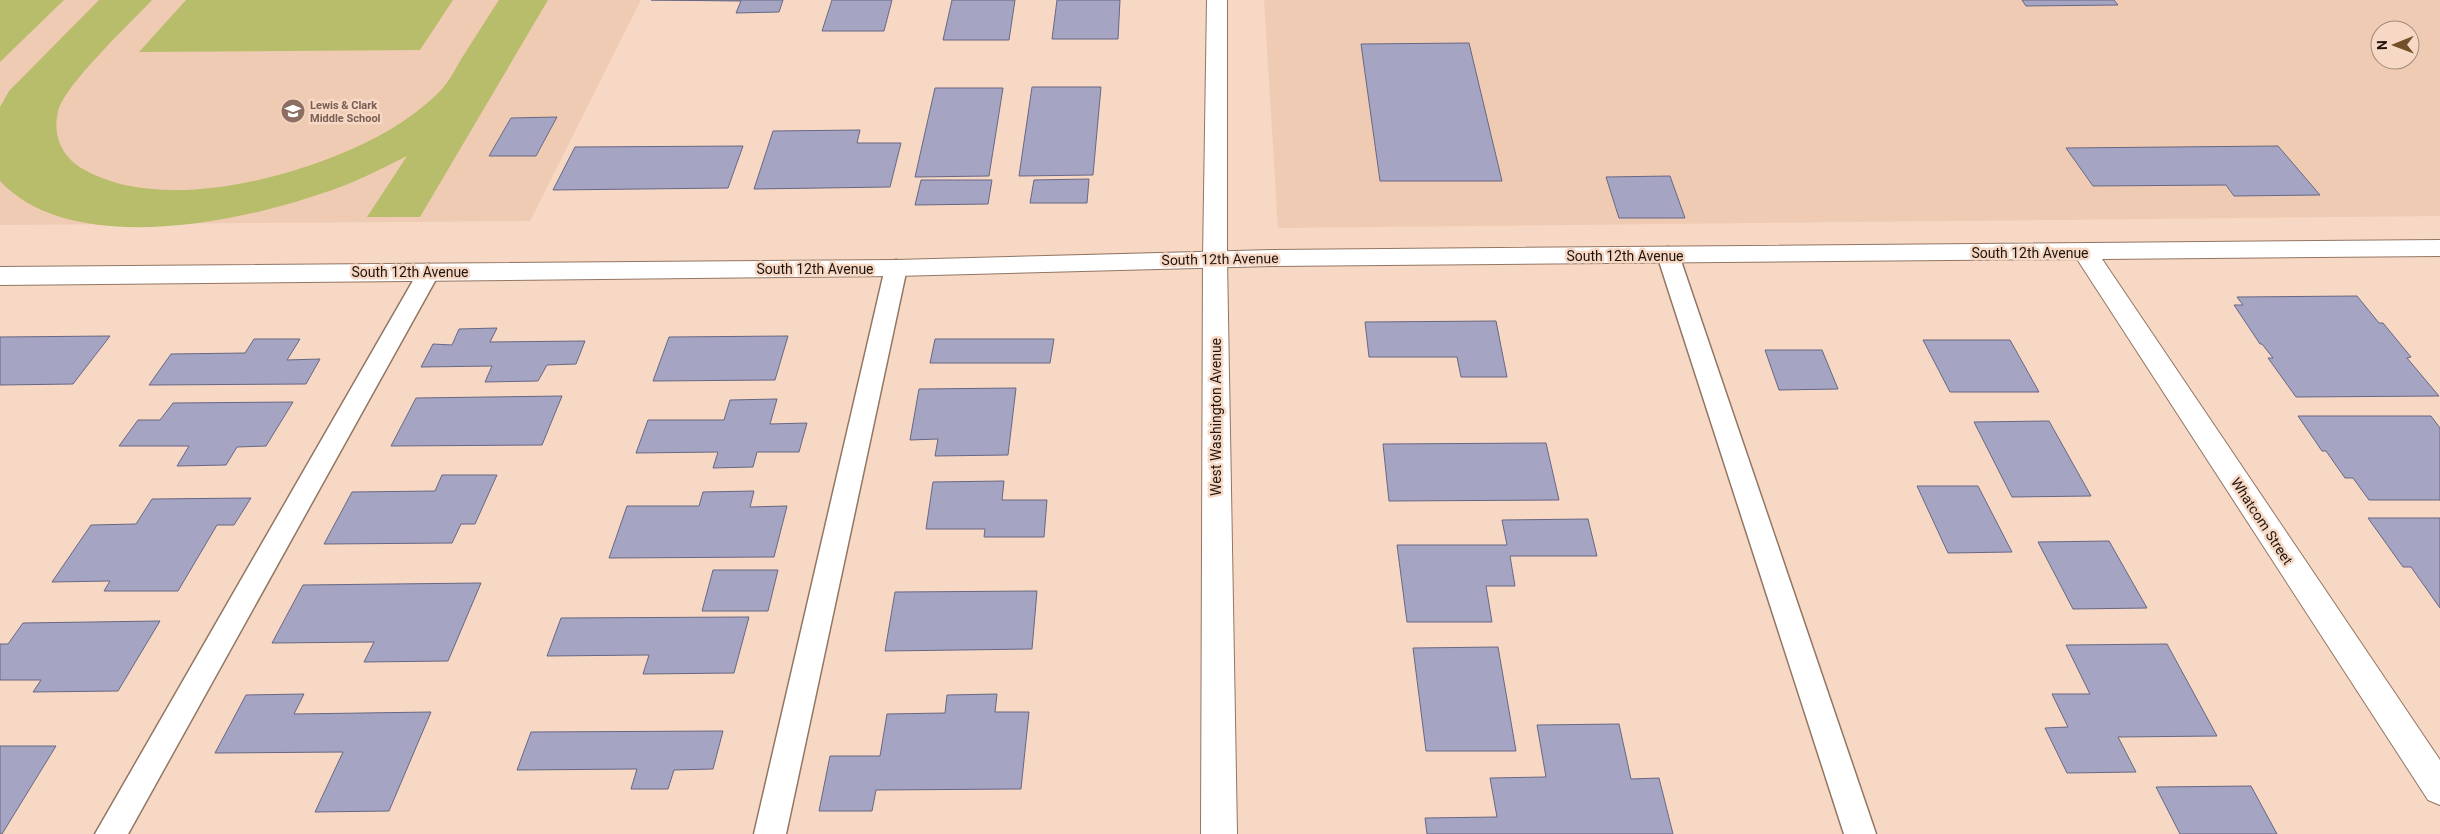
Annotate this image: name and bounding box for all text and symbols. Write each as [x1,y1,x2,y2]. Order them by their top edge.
north arrow [2370,20,2420,70]
text: N [2374,40,2390,50]
school or university icon: Lewis & Clark Middle School [280,98,306,124]
place label: Lewis & Clark Middle School [310,99,381,125]
street label: South 12th Avenue [1971,245,2089,261]
street label: South 12th Avenue [1566,248,1684,264]
street label: South 12th Avenue [1161,250,1279,268]
street label: South 12th Avenue [756,261,874,277]
street label: South 12th Avenue [351,264,469,280]
street label: West Washington Avenue [1208,338,1224,496]
street label: Whatcom Street [2228,475,2296,568]

